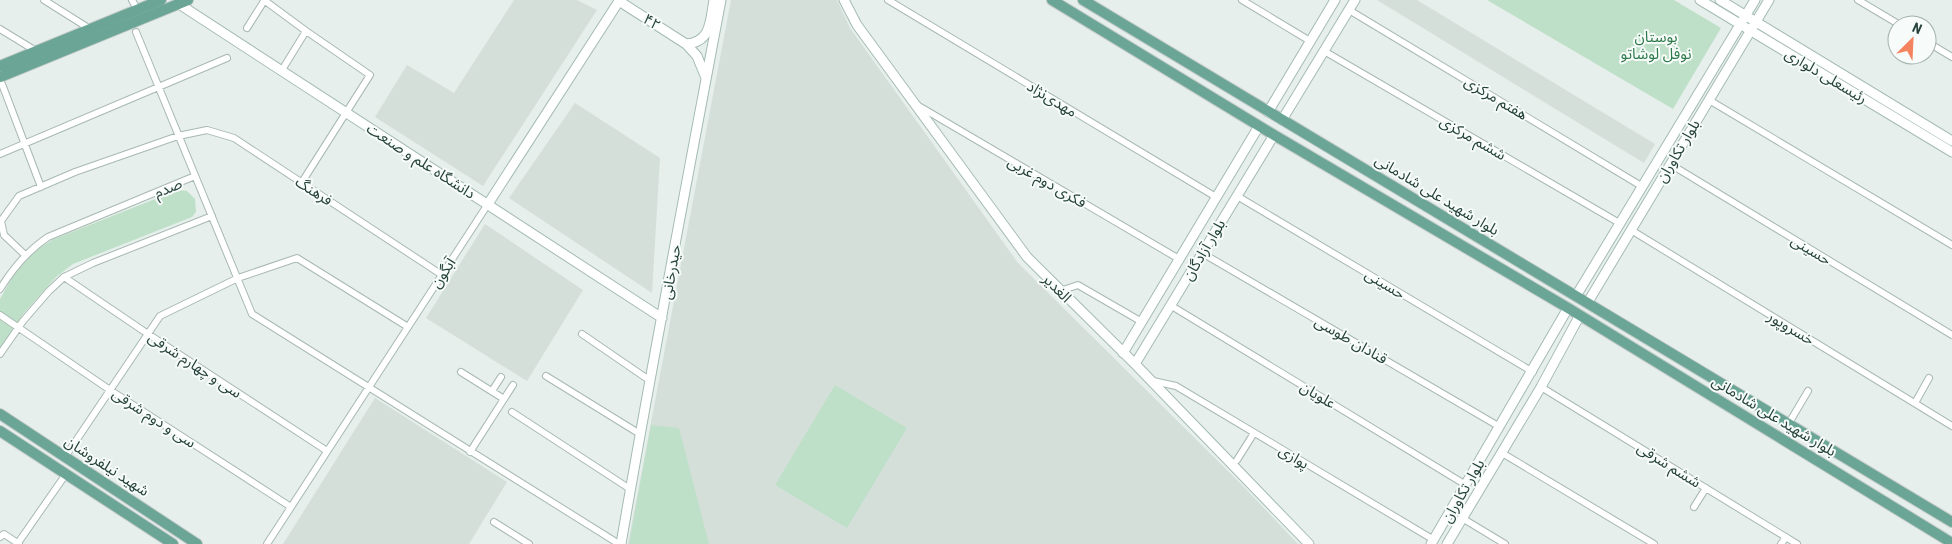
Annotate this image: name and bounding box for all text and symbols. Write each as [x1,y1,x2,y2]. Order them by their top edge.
street label: ۴۲ [640,10,664,34]
north arrow [1887,15,1937,65]
text: N [1910,19,1924,37]
park label: بوستان نوفل لوشاتو [1621,28,1691,63]
street label: رئیسعلی دلواری [1782,44,1870,108]
street label: هفتم مرکزی [1460,72,1531,126]
street label: مهدی‌نژاد [1024,77,1080,121]
street label: ششم مرکزی [1436,112,1509,166]
street label: بلوار تکاوران [1652,116,1704,186]
street label: دانشگاه علم و صنعت [362,119,479,205]
street label: بلوار شهید علی شادمانی [1372,151,1502,239]
street label: فکری دوم غربی [1003,152,1090,214]
street label: فرهنگ [292,172,336,210]
street label: صدم [151,174,186,204]
street label: بلوار آزادگان [1179,216,1229,284]
street label: حسینی [1788,231,1834,269]
street label: حیدرخانی [657,243,685,301]
street label: آبگون [427,254,460,292]
street label: حسینی [1362,265,1408,303]
street label: الغدیر [1038,269,1075,306]
street label: خسروپور [1763,307,1818,350]
street label: قنادان طوسی [1312,312,1391,368]
street label: سی و چهارم شرقی [144,328,245,404]
street label: بلوار شهید علی شادمانی [1709,372,1839,460]
street label: علویان [1297,377,1339,413]
street label: سی و دوم شرقی [108,384,199,453]
street label: شهید نیلفروشان [61,432,153,500]
street label: ششم شرقی [1633,438,1704,493]
street label: پوازی [1275,441,1312,474]
street label: بلوار تکاوران [1438,456,1488,526]

